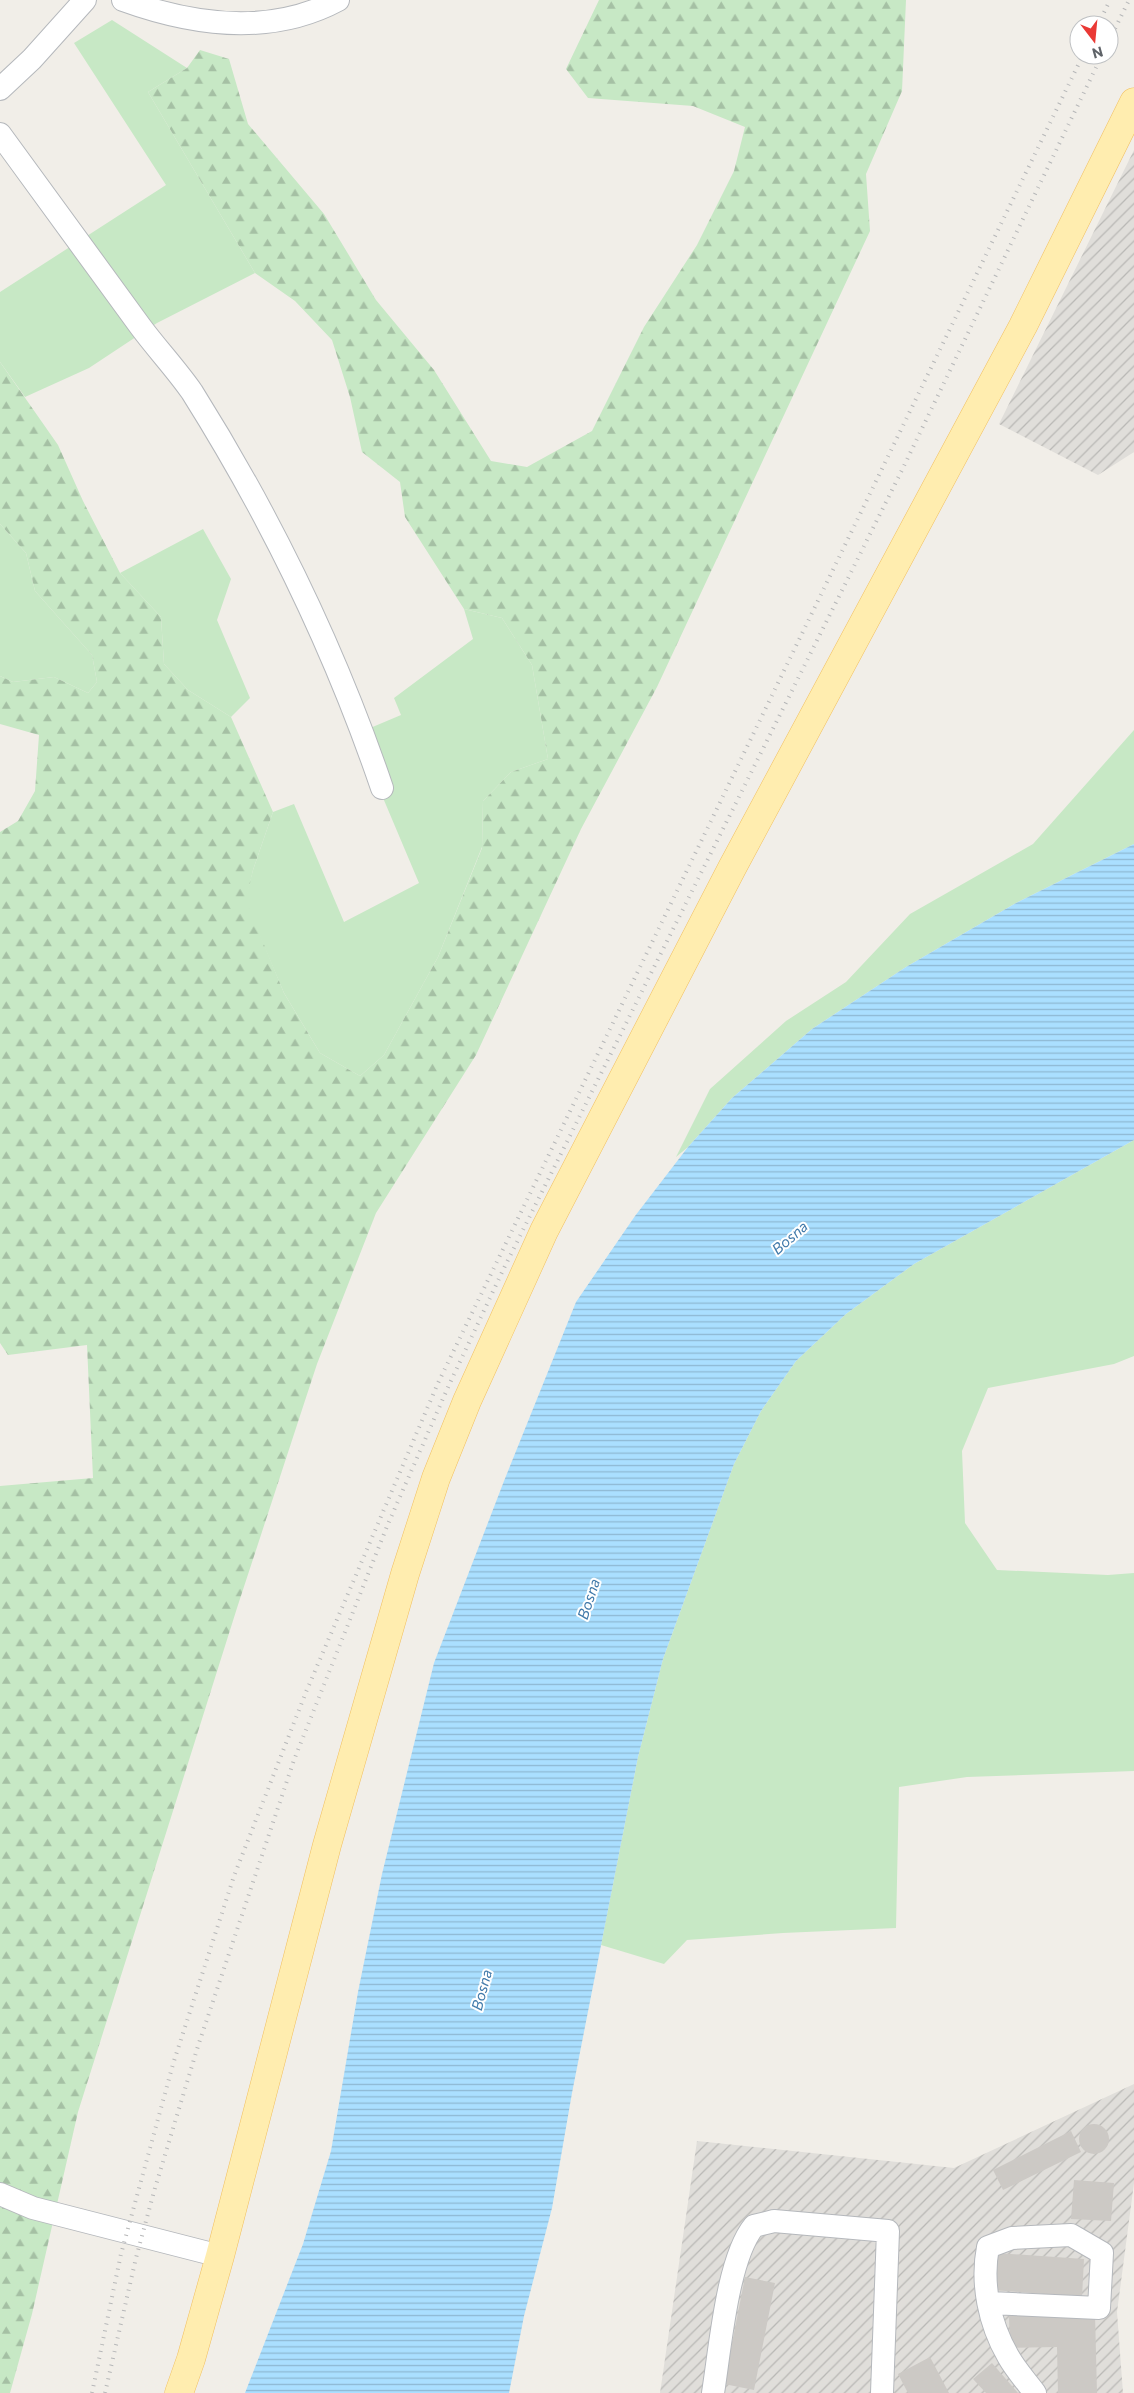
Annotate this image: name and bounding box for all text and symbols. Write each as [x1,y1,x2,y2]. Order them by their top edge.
north arrow [1069,15,1119,65]
text: N [1090,43,1105,63]
water label: Bosna [768,1217,811,1258]
water label: Bosna [573,1576,603,1621]
water label: Bosna [467,1967,495,2012]

